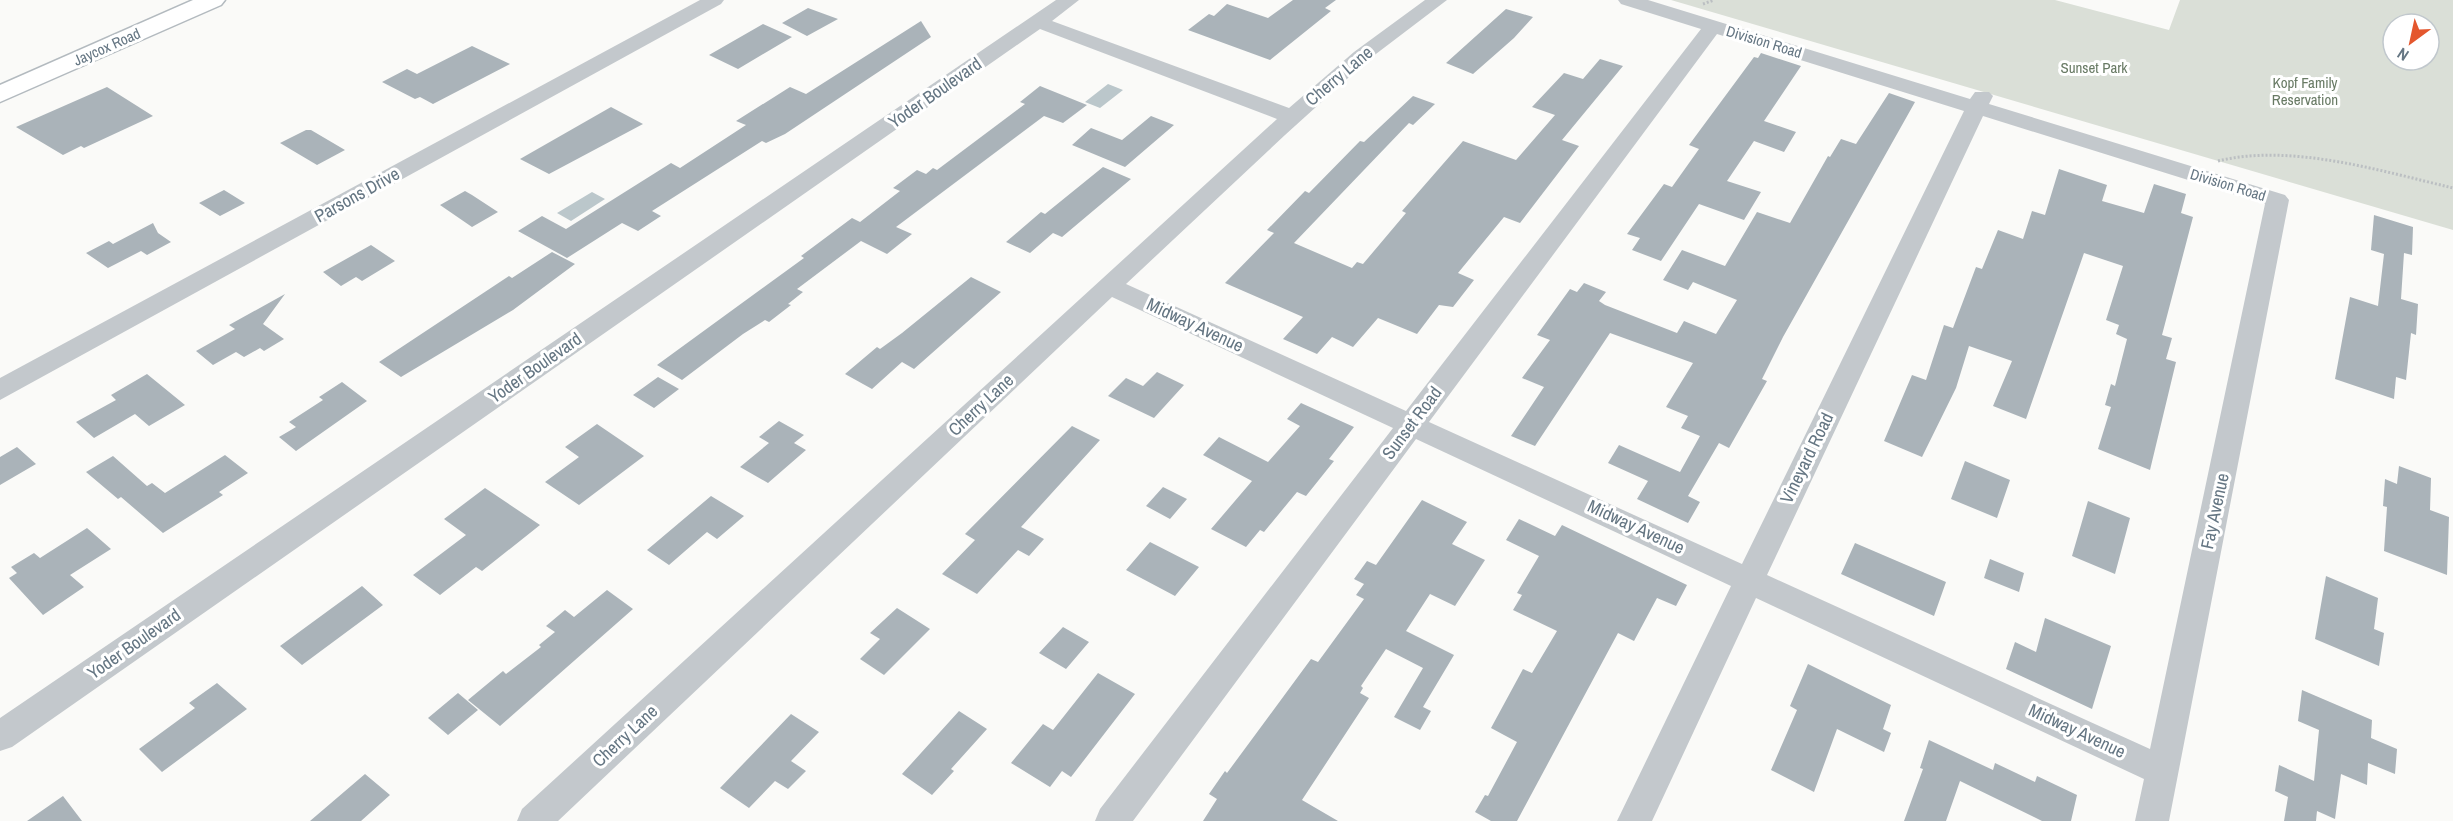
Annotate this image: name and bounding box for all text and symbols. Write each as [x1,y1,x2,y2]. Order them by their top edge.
north arrow [2381,12,2441,72]
street label: Division Road [1724,20,1804,63]
street label: Jaycox Road [70,22,144,71]
street label: Cherry Lane [1300,40,1378,111]
text: N [2393,43,2413,66]
street label: Yoder Boulevard [883,51,986,134]
park label: Sunset Park [2060,57,2128,78]
park label: Kopf Family Reservation [2272,72,2338,110]
street label: Parsons Drive [310,161,404,228]
street label: Division Road [2188,163,2268,206]
street label: Midway Avenue [1143,291,1248,358]
street label: Yoder Boulevard [483,326,586,409]
street label: Cherry Lane [942,368,1019,441]
street label: Sunset Road [1376,381,1447,464]
street label: Vineyard Road [1774,408,1839,507]
street label: Fay Avenue [2194,471,2235,551]
street label: Midway Avenue [1584,493,1689,560]
street label: Yoder Boulevard [82,602,185,685]
street label: Midway Avenue [2025,697,2130,764]
street label: Cherry Lane [586,699,663,772]

